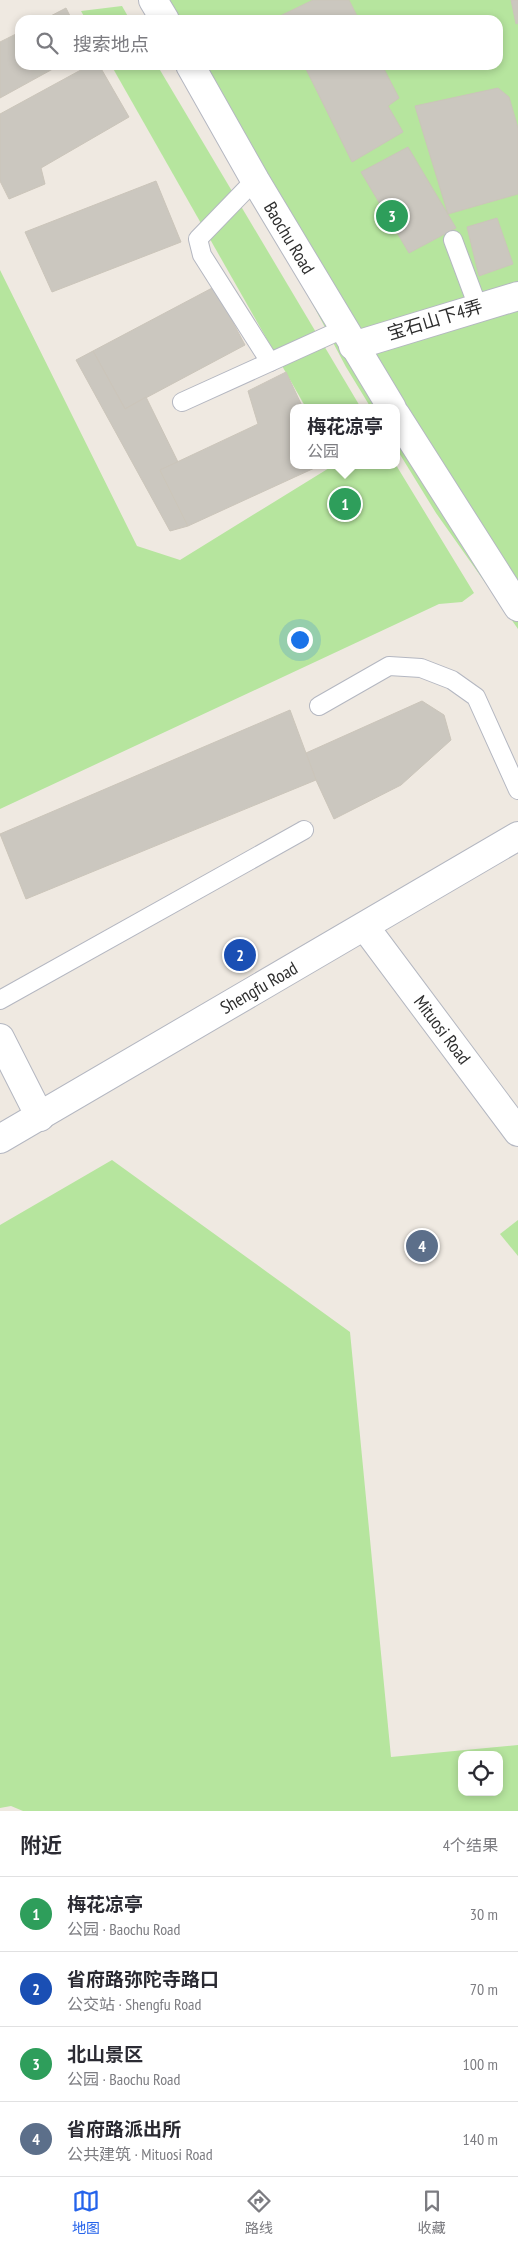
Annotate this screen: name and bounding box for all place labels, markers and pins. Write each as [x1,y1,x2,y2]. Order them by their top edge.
pin: 3 [376,197,408,235]
pin: 1 [329,485,361,523]
pin: 2 [224,936,256,974]
pin: 4 [406,1227,438,1265]

